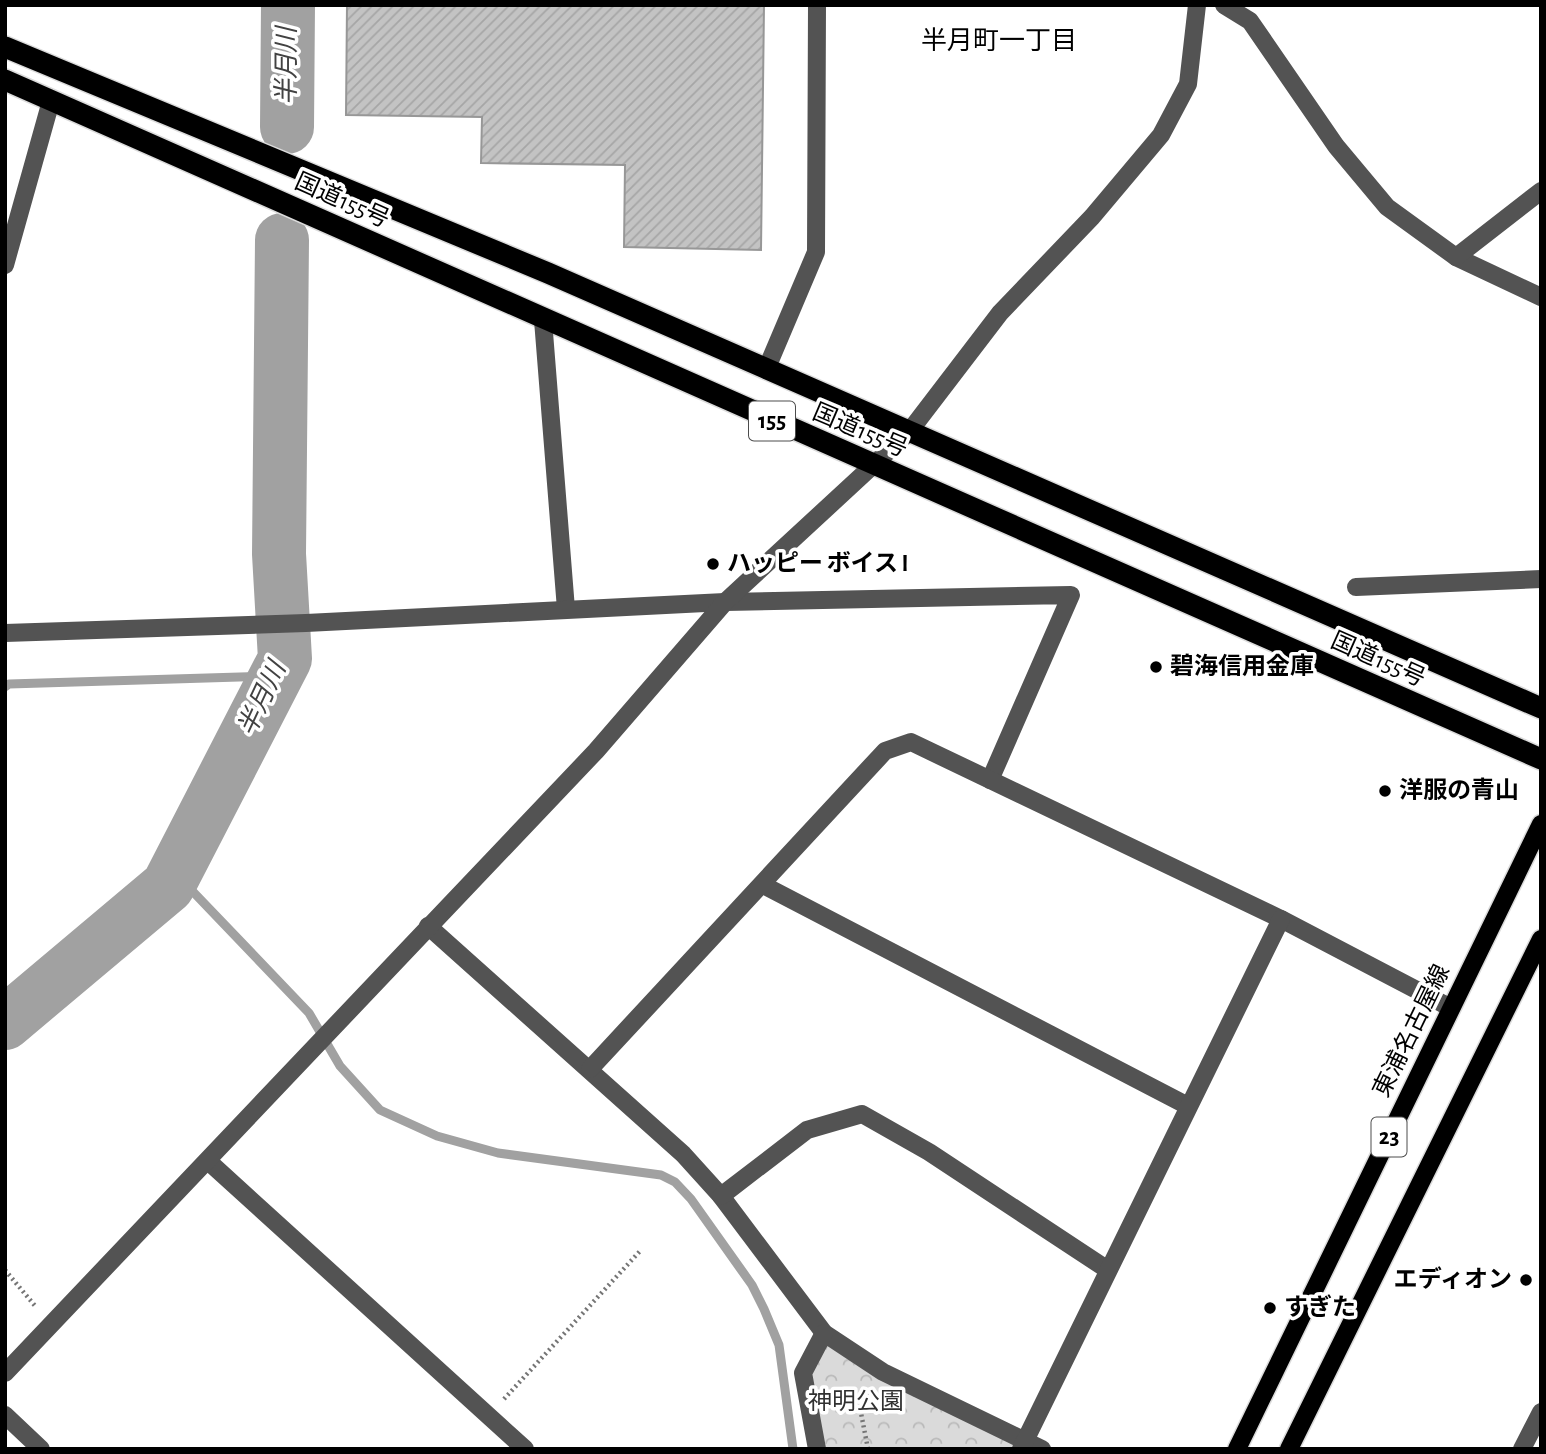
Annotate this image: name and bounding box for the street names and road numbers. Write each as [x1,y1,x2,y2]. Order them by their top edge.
street label: 国道155号 [291,168,394,232]
street label: 国道155号 [809,399,912,462]
road number: 155 [749,402,795,440]
street label: 国道155号 [1327,627,1430,691]
street label: 東浦名古屋線 [1368,960,1454,1101]
road number: 23 [1372,1118,1406,1156]

